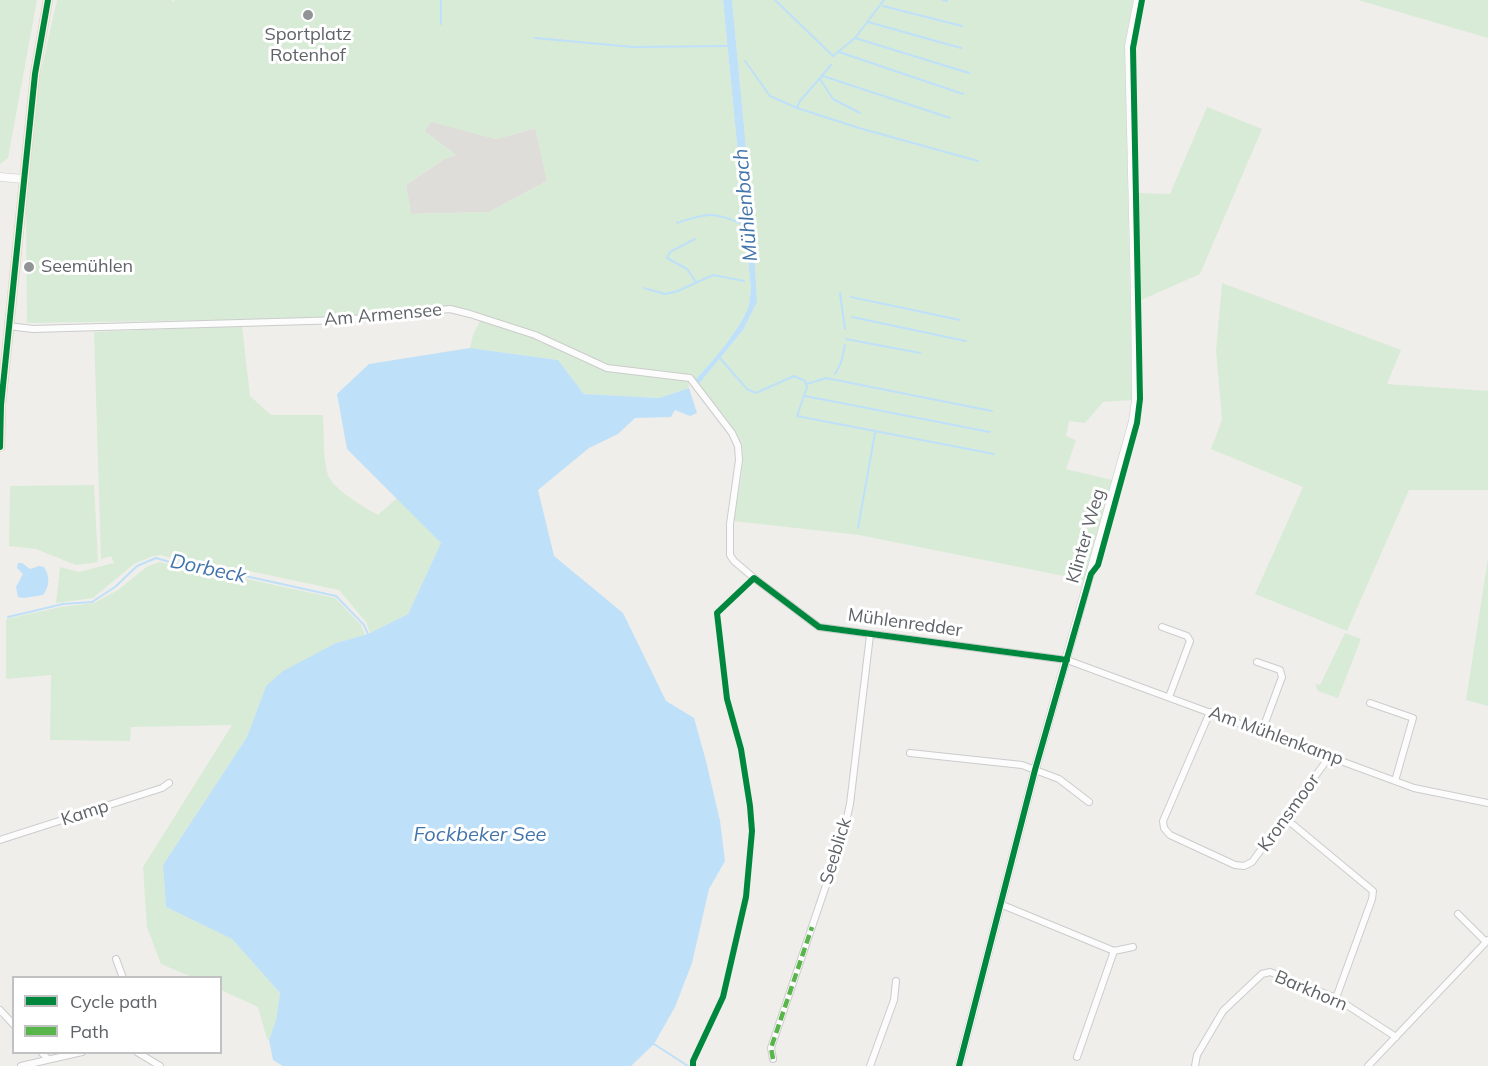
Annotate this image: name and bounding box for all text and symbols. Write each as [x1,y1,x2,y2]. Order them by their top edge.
marker: Sportplatz Rotenhof [301,8,315,22]
place label: Sportplatz Rotenhof [264,24,352,66]
water label: Mühlenbach [729,147,763,263]
place label: Seemühlen [41,256,133,278]
marker: Seemühlen [22,260,36,274]
street label: Am Armensee [323,299,443,331]
street label: Klinter Weg [1062,486,1110,586]
water label: Dorbeck [168,549,248,589]
street label: Mühlenredder [846,604,964,642]
street label: Am Mühlenkamp [1206,702,1346,770]
street label: Kronsmoor [1254,770,1324,856]
street label: Kamp [58,795,112,831]
street label: Seeblick [816,815,856,887]
water label: Fockbeker See [414,823,546,847]
street label: Barkhorn [1271,966,1351,1016]
legend [12,976,222,1054]
text: Cycle path [70,990,157,1013]
text: Path [70,1020,109,1043]

